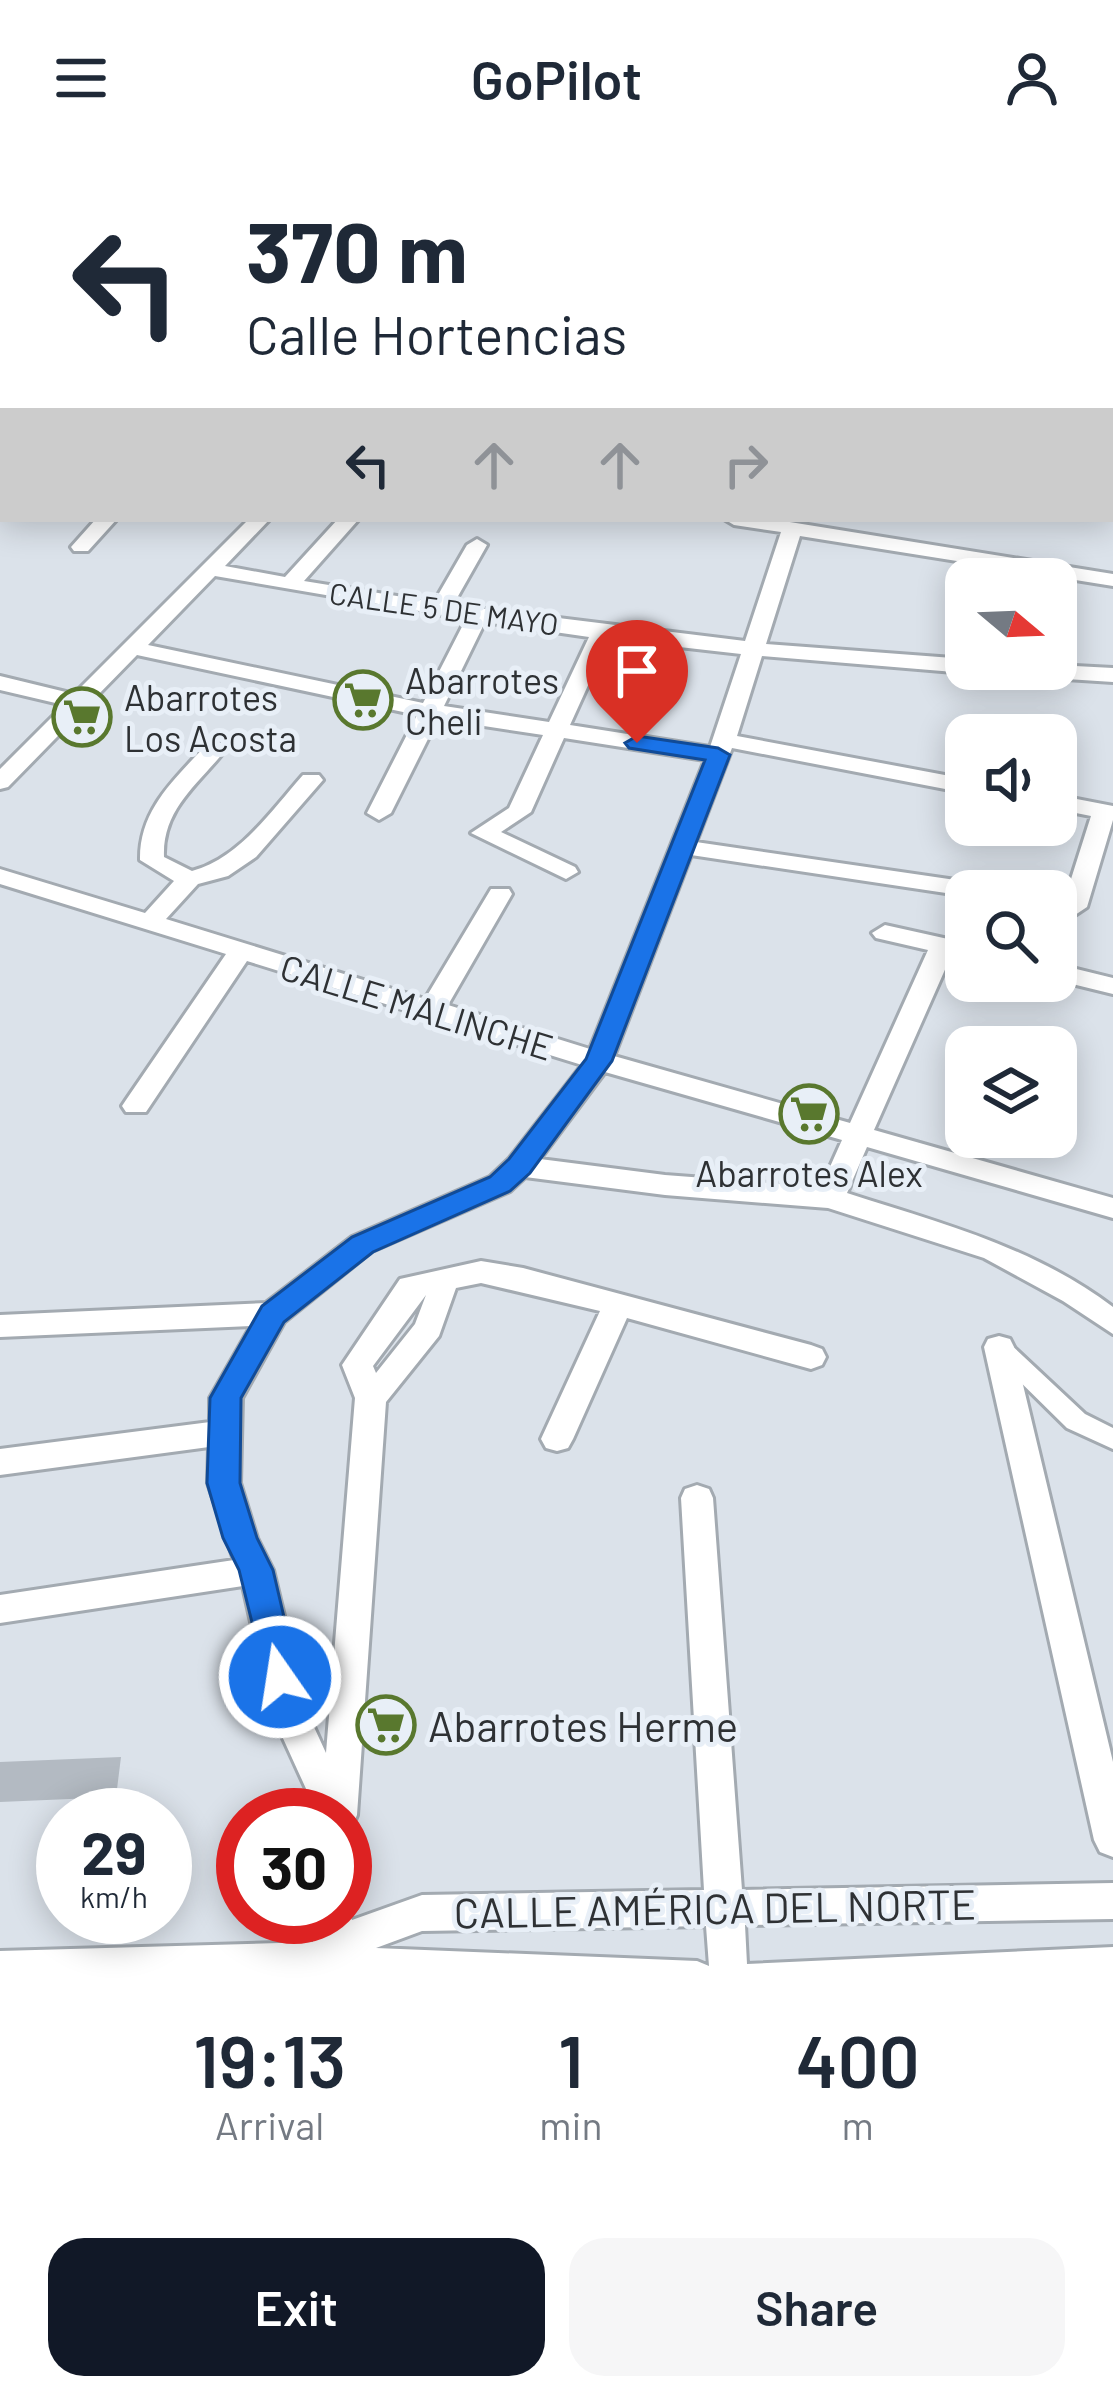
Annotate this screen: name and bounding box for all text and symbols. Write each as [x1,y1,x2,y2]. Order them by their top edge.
icon: menu [48,45,114,111]
icon: person [999,45,1065,111]
text: GoPilot [471,46,642,111]
text: 370 m [246,199,468,300]
icon: left [48,204,204,360]
text: Calle Hortencias [246,301,627,366]
icon: left [335,432,401,498]
icon: ahead [461,432,527,498]
icon: ahead [587,432,653,498]
icon: right [713,432,779,498]
north arrow [945,558,1077,690]
map controls [945,558,1077,1158]
street label: CALLE 5 DE MAYO [327,574,561,642]
pin [586,620,688,743]
icon: arrive [604,638,670,704]
place label: Abarrotes Cheli [405,658,559,742]
supermarket icon: Abarrotes Cheli [332,669,394,731]
place label: Abarrotes Los Acosta [124,675,297,759]
supermarket icon: Abarrotes Los Acosta [51,686,113,748]
button: sound [945,714,1077,846]
button: search [945,870,1077,1002]
street label: CALLE MALINCHE [276,944,558,1068]
button: layers [945,1026,1077,1158]
supermarket icon: Abarrotes Alex [778,1083,840,1145]
place label: Abarrotes Alex [695,1151,923,1194]
position arrow [217,1614,343,1740]
supermarket icon: Abarrotes Herme [355,1694,417,1756]
place label: Abarrotes Herme [428,1700,738,1750]
speed limit sign: 30 [216,1788,372,1944]
text: 29 [81,1815,147,1887]
street label: CALLE AMÉRICA DEL NORTE [453,1877,977,1937]
text: km/h [80,1878,148,1914]
text: 19:13 [193,2016,346,2102]
text: 1 [558,2016,584,2102]
text: 400 [796,2016,920,2102]
text: Arrival [215,2101,324,2148]
text: min [539,2101,602,2148]
text: m [842,2101,874,2148]
button: Exit [48,2238,545,2376]
button: Share [569,2238,1065,2376]

